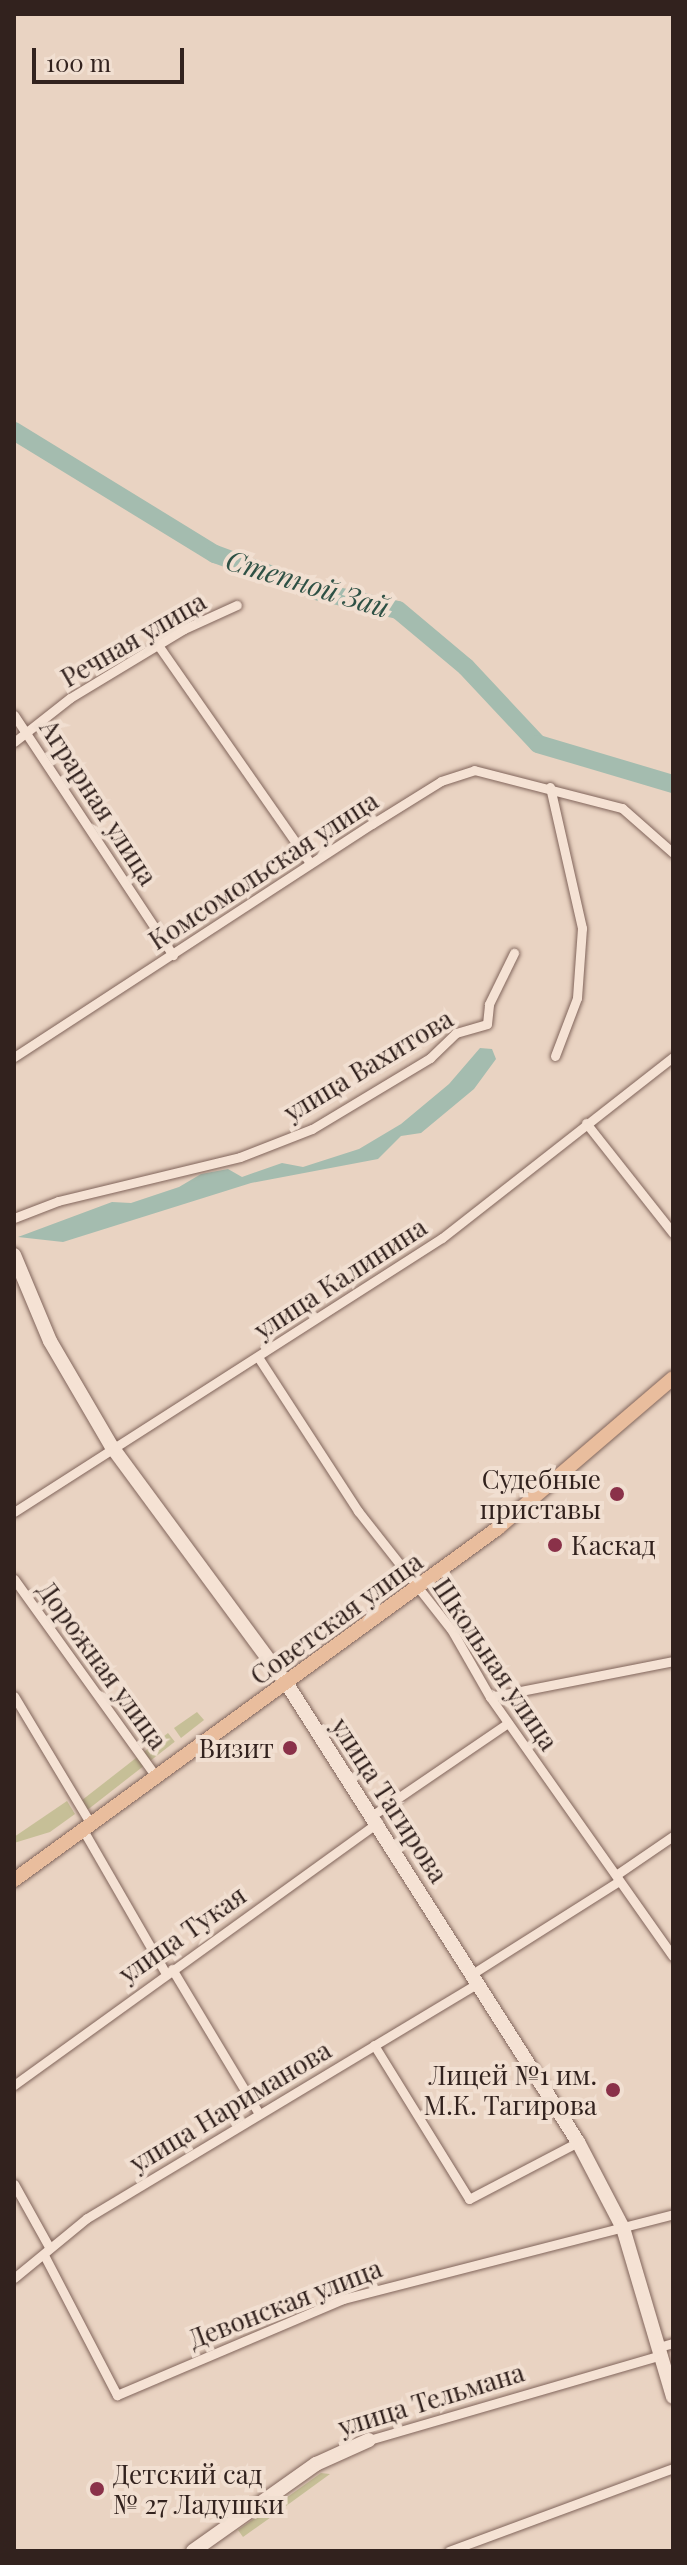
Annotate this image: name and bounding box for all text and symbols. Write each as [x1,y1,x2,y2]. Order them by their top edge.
scale bar [36,32,188,82]
text: 100 m [46,46,111,78]
water label: Степной Зай [222,542,394,624]
street label: Речная улица [55,585,211,693]
street label: Аграрная улица [34,713,164,891]
street label: Комсомольская улица [143,784,383,956]
street label: улица Вахитова [278,1002,458,1128]
street label: улица Калинина [248,1211,432,1345]
place label: Судебные приставы [480,1463,601,1524]
marker: Судебные приставы [608,1485,626,1503]
place label: Каскад [571,1529,656,1561]
marker: Каскад [546,1536,564,1554]
street label: Советская улица [244,1545,428,1691]
street label: Школьная улица [427,1572,565,1756]
street label: Дорожная улица [32,1575,174,1755]
street label: улица Тагирова [325,1712,455,1888]
place label: Визит [199,1732,274,1764]
marker: Визит [281,1739,299,1757]
street label: улица Тукая [113,1879,251,1989]
street label: улица Нариманова [124,2034,336,2178]
place label: Лицей №1 им. М.К. Тагирова [424,2059,597,2120]
marker: Лицей №1 им. М.К. Тагирова [604,2081,622,2099]
street label: Девонская улица [184,2252,386,2354]
street label: улица Тельмана [334,2356,528,2442]
place label: Детский сад № 27 Ладушки [113,2458,285,2520]
marker: Детский сад № 27 Ладушки [88,2480,106,2498]

